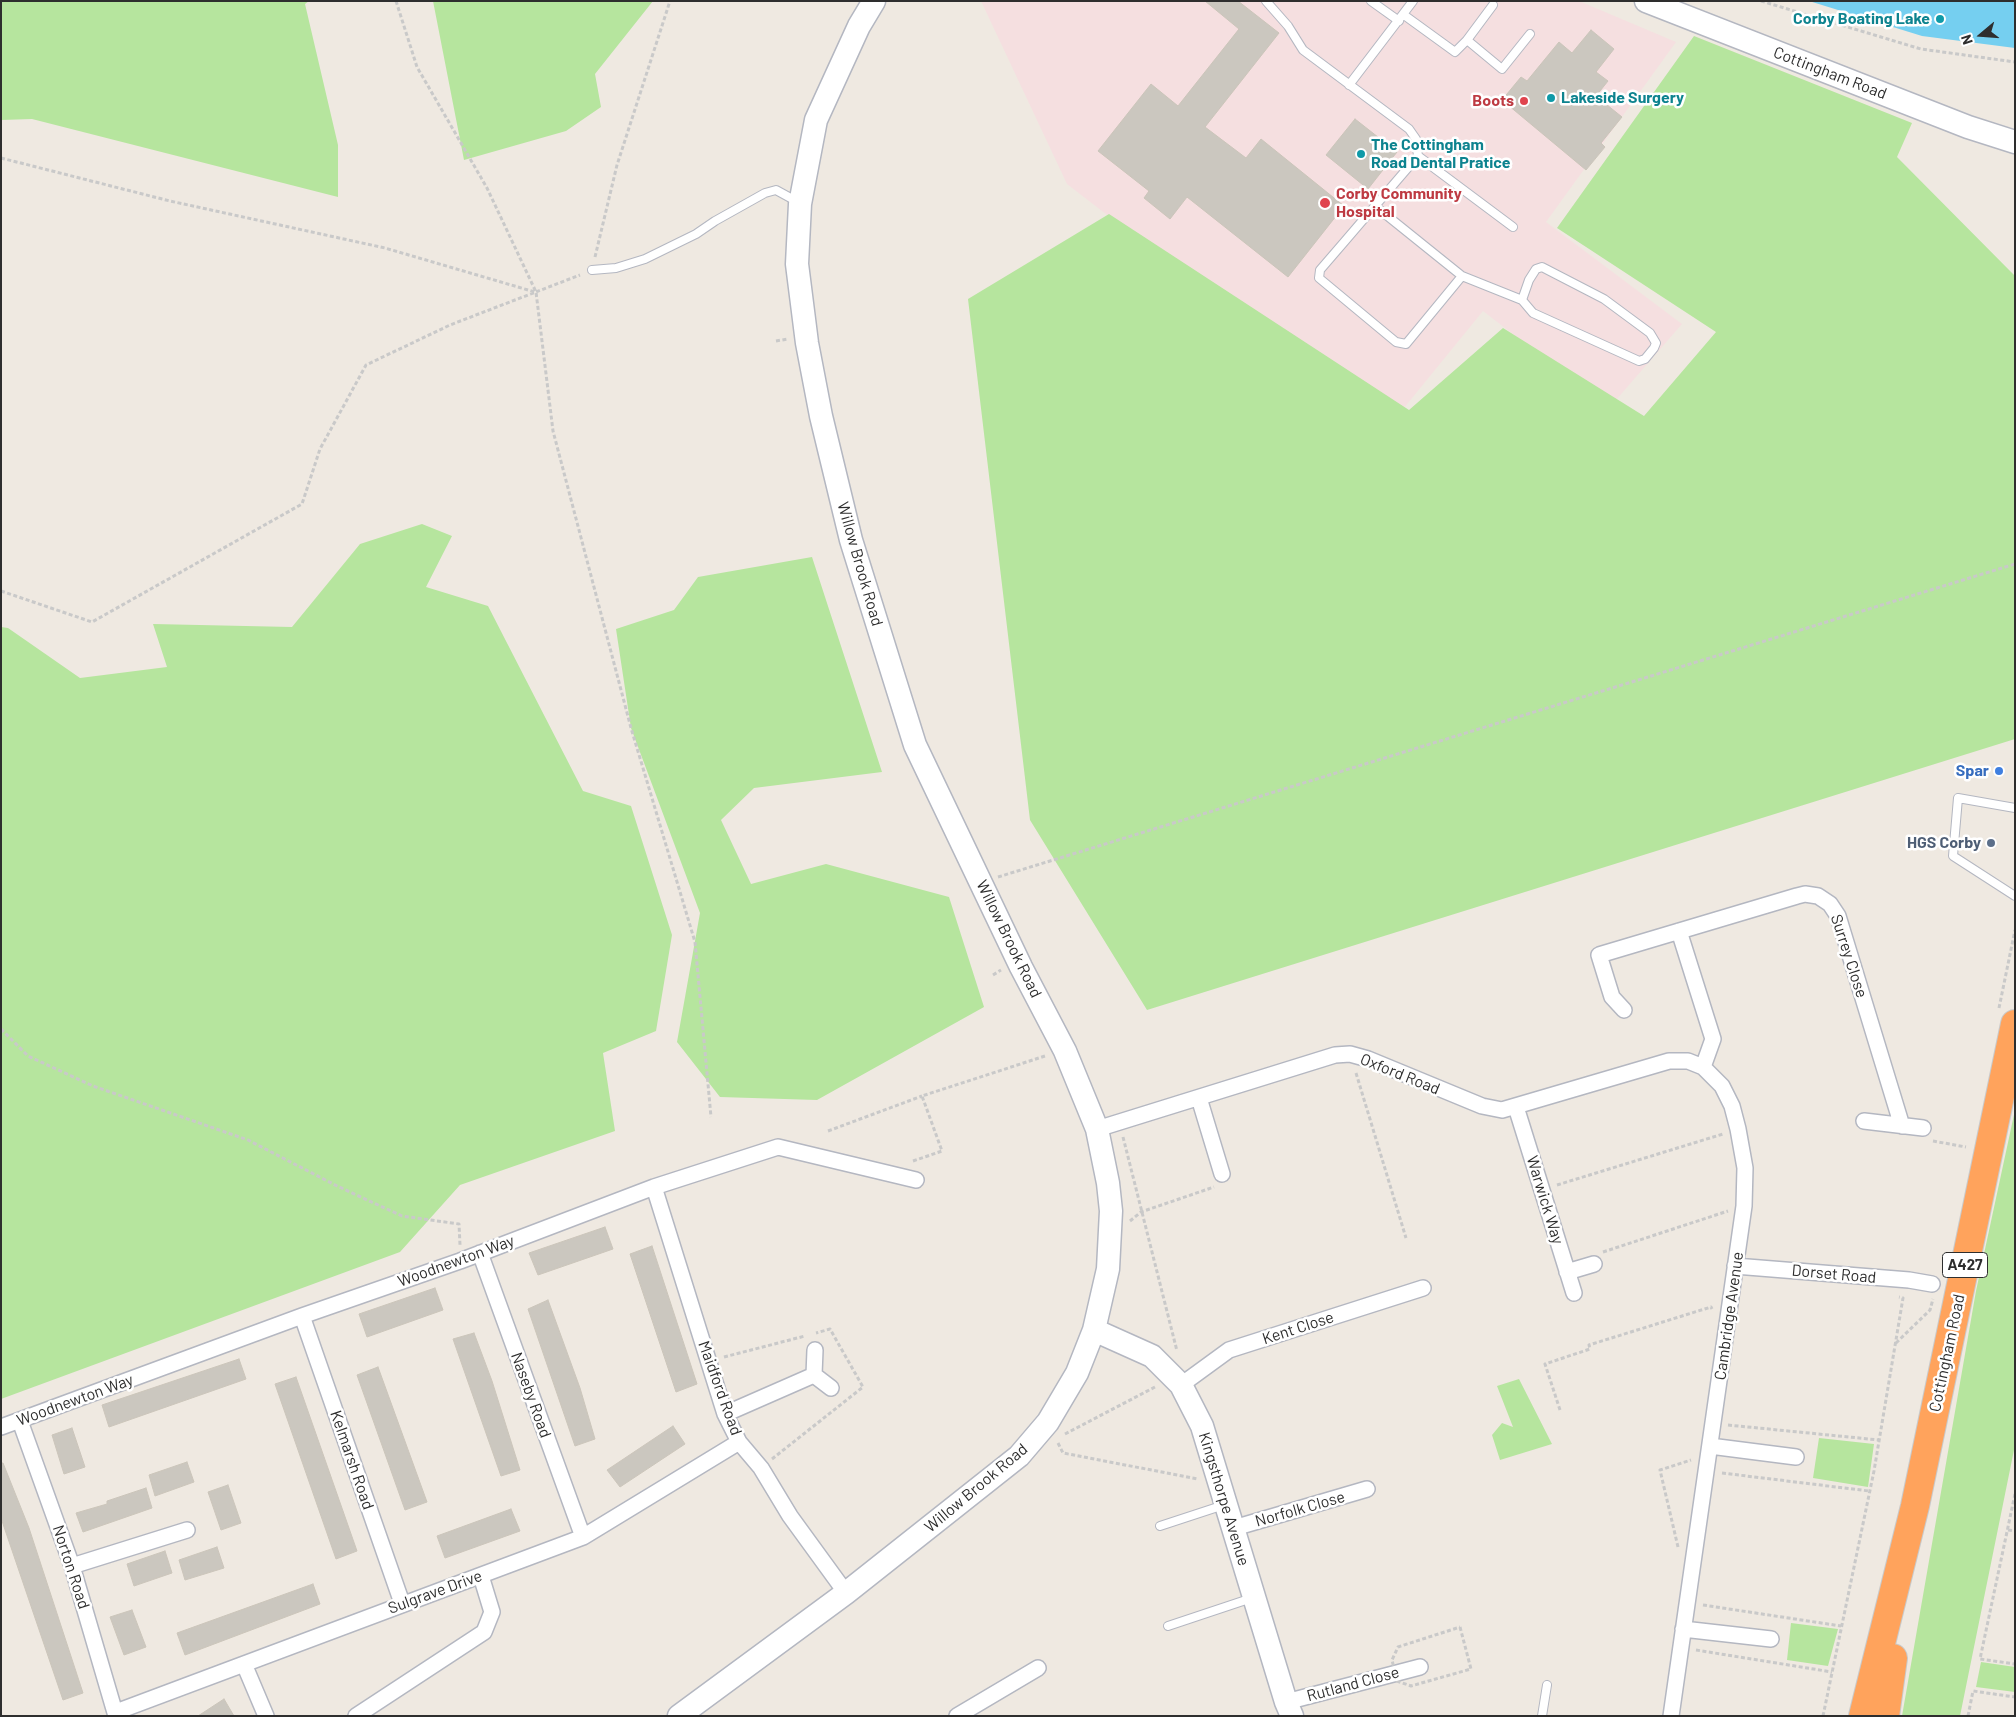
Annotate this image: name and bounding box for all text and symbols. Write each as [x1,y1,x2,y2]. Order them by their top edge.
place label: Corby Boating Lake [1793,9,1930,29]
north arrow [1956,10,2006,60]
marker: Corby Boating Lake [1934,13,1946,25]
text: N [1957,33,1976,47]
street label: Cottingham Road [1771,43,1889,103]
place label: Lakeside Surgery [1561,88,1684,108]
place label: Boots [1472,91,1514,111]
marker: Lakeside Surgery [1545,92,1557,104]
marker: Boots [1518,95,1530,107]
place label: The Cottingham Road Dental Pratice [1371,135,1511,173]
marker: The Cottingham Road Dental Pratice [1355,148,1367,160]
place label: Corby Community Hospital [1336,184,1462,222]
marker: Corby Community Hospital [1318,196,1332,210]
street label: Willow Brook Road [833,500,887,628]
place label: Spar [1956,761,1989,781]
marker: Spar [1993,765,2005,777]
place label: HGS Corby [1907,833,1981,853]
marker: HGS Corby [1985,837,1997,849]
street label: Willow Brook Road [972,877,1046,1001]
street label: Surrey Close [1826,912,1872,1000]
street label: Oxford Road [1357,1049,1443,1099]
street label: Warwick Way [1522,1153,1568,1247]
street label: Woodnewton Way [395,1231,517,1291]
street label: Cambridge Avenue [1710,1251,1748,1381]
road number: A427 [1942,1252,1988,1278]
street label: Dorset Road [1791,1261,1877,1287]
street label: Cottingham Road [1925,1292,1969,1414]
street label: Kent Close [1260,1307,1336,1349]
street label: Maidford Road [694,1338,746,1438]
street label: Naseby Road [507,1350,555,1440]
street label: Woodnewton Way [14,1370,136,1430]
street label: Kelmarsh Road [326,1408,378,1512]
street label: Kingsthorpe Avenue [1195,1430,1253,1568]
street label: Willow Brook Road [921,1439,1031,1537]
street label: Norfolk Close [1253,1487,1347,1531]
street label: Norton Road [48,1523,94,1611]
street label: Sulgrave Drive [385,1566,485,1618]
street label: Rutland Close [1305,1662,1401,1706]

